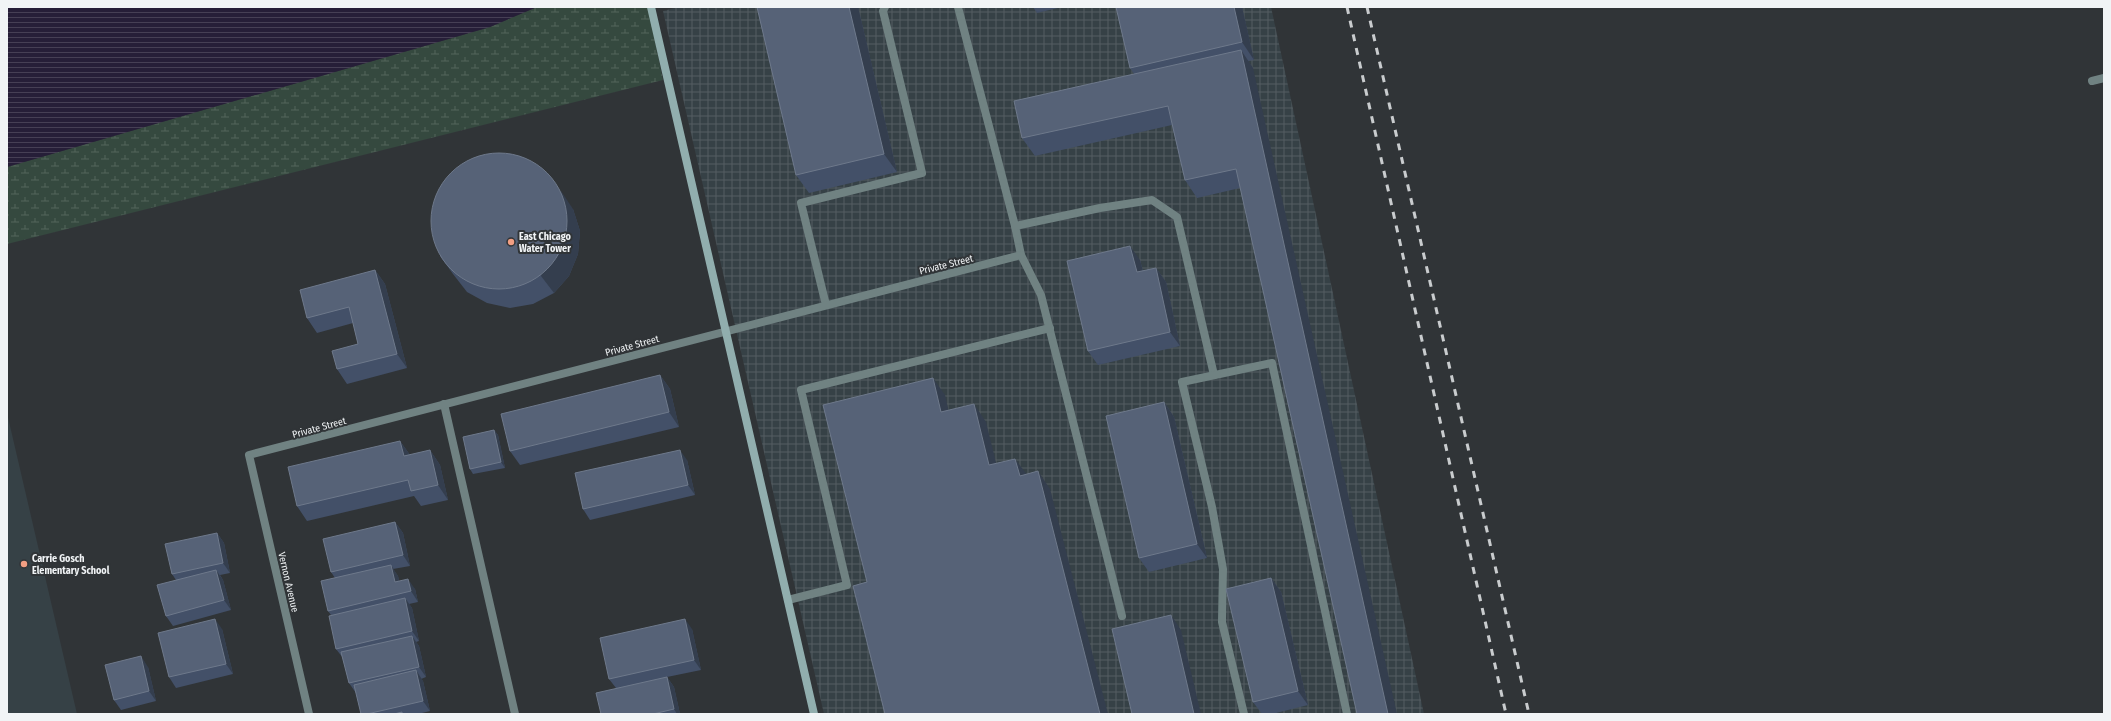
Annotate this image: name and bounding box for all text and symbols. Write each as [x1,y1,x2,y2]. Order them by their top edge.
place label: East Chicago Water Tower [519,231,571,255]
marker: East Chicago Water Tower [506,237,516,247]
street label: Private Street [918,252,975,277]
street label: Private Street [604,333,661,359]
street label: Private Street [291,415,348,441]
street label: Vernon Avenue [275,551,301,614]
place label: Carrie Gosch Elementary School [32,553,110,577]
marker: Carrie Gosch Elementary School [19,559,29,569]

